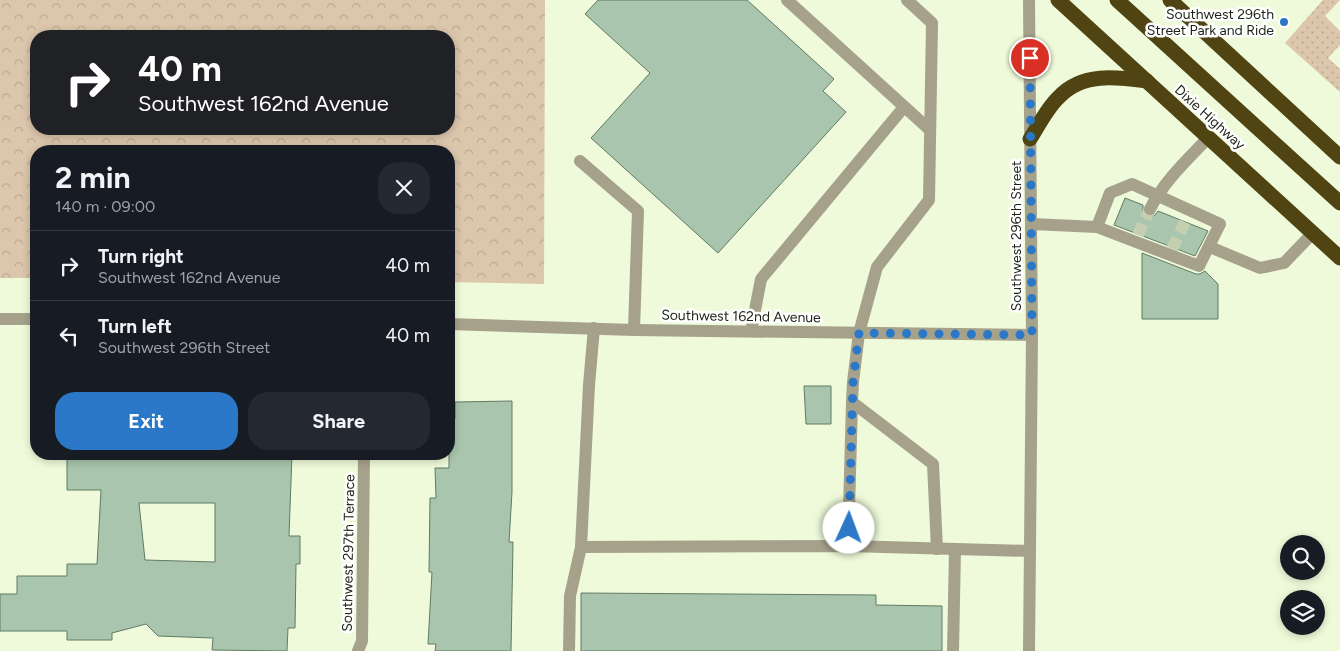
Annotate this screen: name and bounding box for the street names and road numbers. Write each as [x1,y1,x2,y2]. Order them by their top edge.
street label: Dixie Highway [1171,81,1249,154]
street label: Southwest 296th Street [1008,161,1025,311]
street label: Southwest 162nd Avenue [661,307,821,326]
street label: Southwest 297th Terrace [339,474,358,632]

